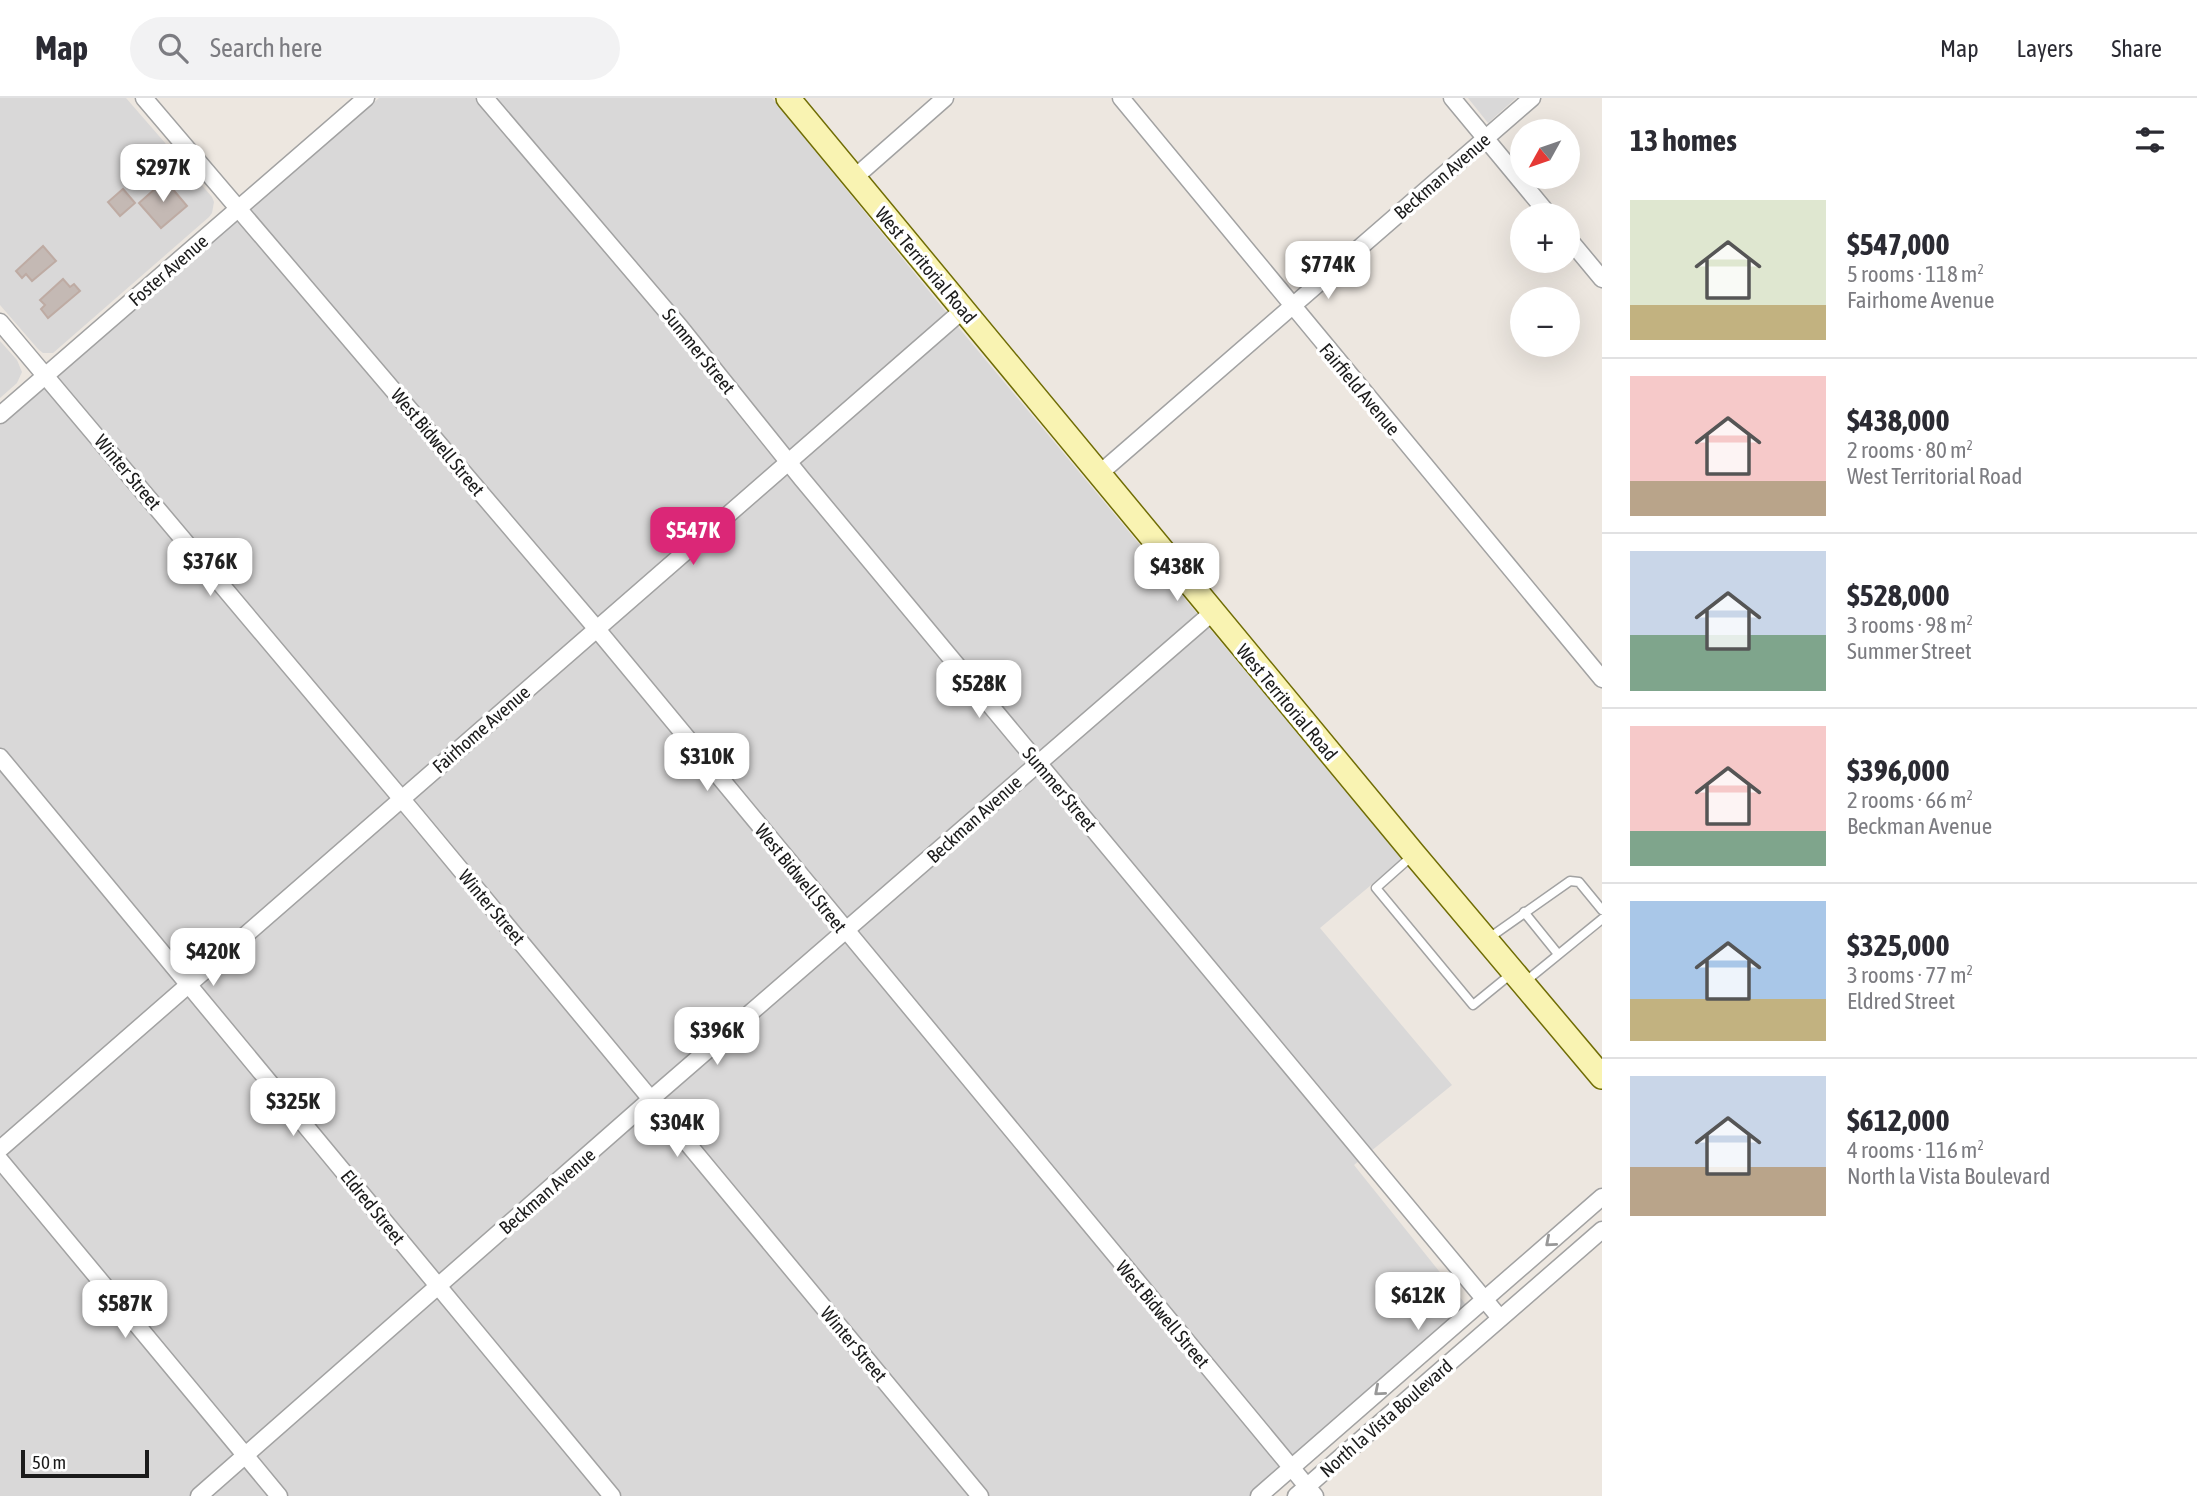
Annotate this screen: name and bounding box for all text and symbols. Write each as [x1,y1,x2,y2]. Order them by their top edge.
search box [130,17,620,80]
text: Map [35,29,88,67]
icon: search [154,29,192,67]
text: Search here [210,33,322,63]
text: Map [1940,35,1979,62]
text: Layers [2017,35,2073,62]
text: Share [2111,35,2162,62]
north arrow [1510,119,1580,189]
map controls [1510,119,1580,357]
icon: filters [2131,121,2169,159]
text: 13 homes [1630,123,1737,157]
street label: Beckman Avenue [1390,128,1494,224]
pin: $297K [114,144,212,204]
text: $297K [136,154,190,180]
street label: West Territorial Road [871,202,981,328]
button: + [1510,203,1580,273]
text: $547,000 [1847,227,1950,261]
icon: home [1686,228,1770,312]
street label: Foster Avenue [124,230,212,310]
pin: $774K [1279,242,1377,301]
text: $774K [1301,251,1355,277]
text: 5 rooms · 118 m² [1847,261,1984,287]
button: − [1510,287,1580,357]
text: Fairhome Avenue [1847,287,1994,313]
street label: Summer Street [658,304,740,398]
street label: Fairfield Avenue [1315,339,1405,439]
street label: West Bidwell Street [387,384,489,500]
text: $438,000 [1847,403,1950,437]
icon: home [1686,404,1770,488]
street label: Winter Street [90,430,166,514]
text: 2 rooms · 80 m² [1847,437,1973,463]
text: West Territorial Road [1847,463,2022,489]
pin: $547K [644,508,742,567]
text: $547K [666,517,720,543]
pin: $376K [161,538,259,598]
pin: $438K [1128,544,1226,603]
text: $376K [183,548,237,574]
text: $438K [1150,553,1204,579]
text: $528,000 [1847,578,1950,612]
icon: home [1686,579,1770,663]
text: 3 rooms · 98 m² [1847,612,1973,638]
text: Summer Street [1847,638,1972,664]
street label: West Territorial Road [1232,639,1342,765]
pin: $528K [930,660,1028,720]
text: $528K [952,670,1006,696]
street label: Fairhome Avenue [428,681,534,777]
pin: $310K [658,734,756,793]
street label: Summer Street [1018,742,1102,836]
text: $310K [680,743,734,769]
text: $396,000 [1847,753,1950,787]
icon: home [1686,754,1770,838]
street label: Beckman Avenue [922,771,1026,867]
text: 2 rooms · 66 m² [1847,787,1973,813]
text: Beckman Avenue [1847,813,1992,839]
street label: West Bidwell Street [751,819,851,937]
street label: Winter Street [454,865,530,949]
pin: $420K [164,928,262,988]
text: $325,000 [1847,928,1950,962]
icon: home [1686,929,1770,1013]
text: $420K [186,938,240,964]
text: 3 rooms · 77 m² [1847,962,1973,988]
text: Eldred Street [1847,988,1955,1014]
pin: $396K [668,1007,766,1067]
text: $396K [690,1017,744,1043]
pin: $325K [244,1079,342,1138]
text: $325K [266,1088,320,1114]
pin: $304K [628,1100,726,1159]
text: $612,000 [1847,1103,1950,1137]
icon: home [1686,1104,1770,1188]
text: $304K [650,1109,704,1135]
text: 4 rooms · 116 m² [1847,1137,1984,1163]
street label: Beckman Avenue [495,1143,599,1239]
text: North la Vista Boulevard [1847,1163,2050,1189]
street label: Eldred Street [336,1165,410,1249]
one-way arrow [1546,1234,1559,1246]
street label: West Bidwell Street [1112,1256,1214,1372]
pin: $612K [1369,1272,1467,1332]
pin: $587K [76,1280,174,1340]
text: $612K [1391,1282,1445,1308]
text: $587K [98,1290,152,1316]
street label: Winter Street [816,1302,892,1386]
street label: North la Vista Boulevard [1315,1355,1457,1481]
one-way arrow [1374,1383,1387,1395]
scale bar [21,1447,149,1479]
text: 50 m [32,1451,66,1473]

